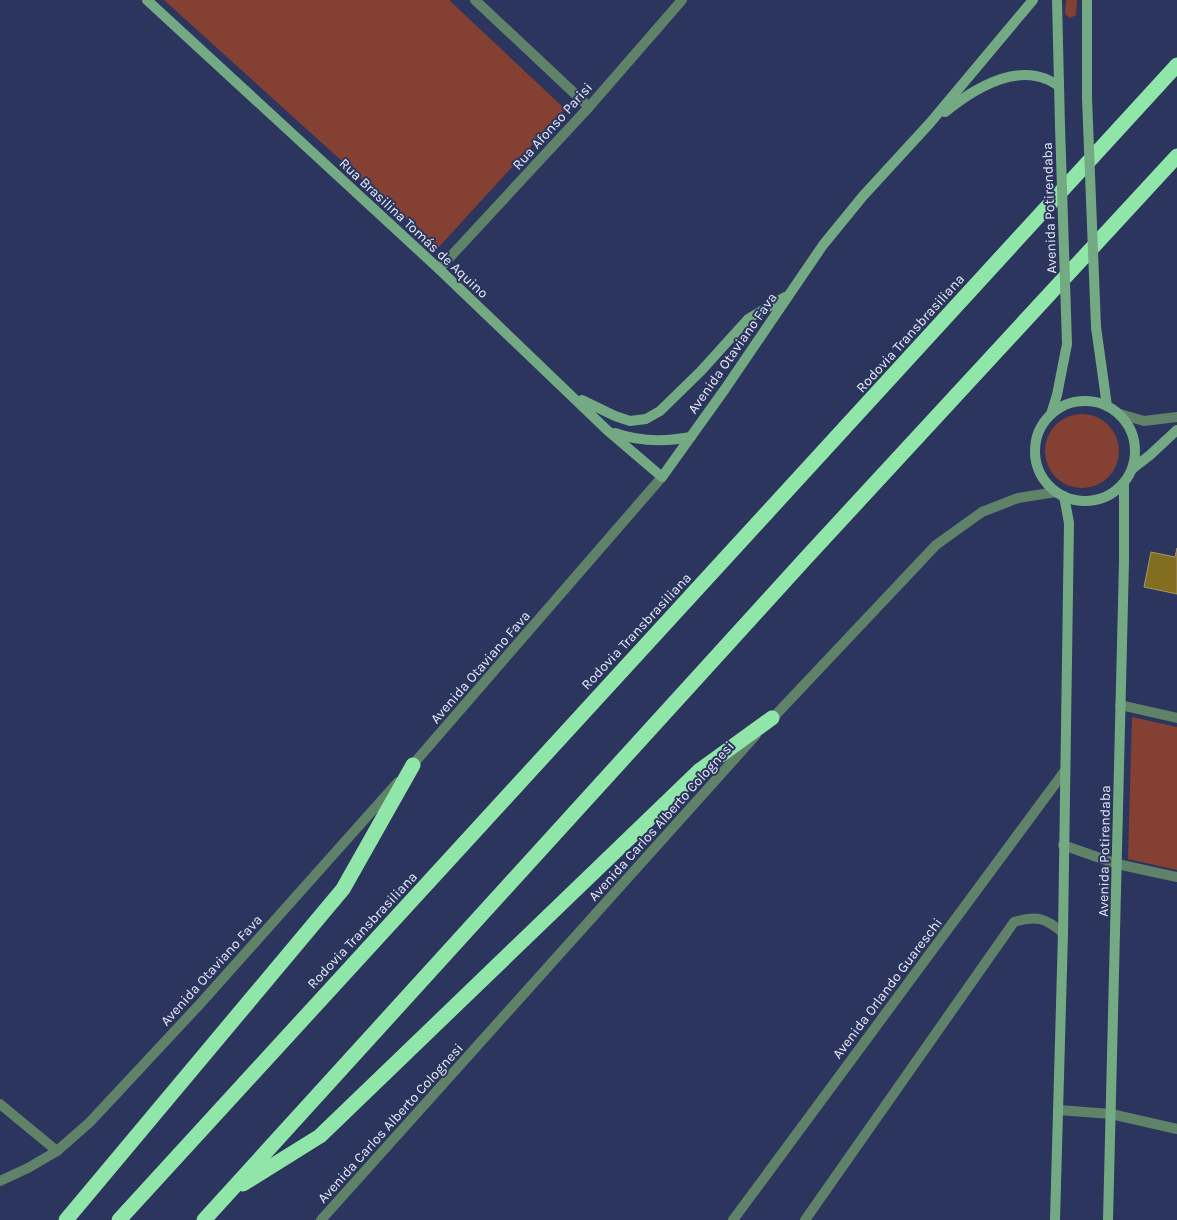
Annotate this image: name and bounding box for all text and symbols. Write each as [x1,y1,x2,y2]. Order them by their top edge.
street label: Rua Afonso Parisi [509,79,596,173]
street label: Avenida Potirendaba [1039,142,1060,274]
street label: Rua Brasilina Tomás de Aquino [336,155,492,302]
street label: Rodovia Transbrasiliana [853,271,968,396]
street label: Avenida Otaviano Fava [684,290,781,417]
street label: Rodovia Transbrasiliana [578,569,695,693]
street label: Avenida Otaviano Fava [427,608,534,727]
street label: Avenida Carlos Alberto Colognesi [585,738,738,905]
street label: Avenida Potirendaba [1095,785,1114,917]
street label: Rodovia Transbrasiliana [304,868,421,992]
street label: Avenida Otaviano Fava [157,911,266,1029]
street label: Avenida Orlando Guareschi [829,914,946,1062]
street label: Avenida Carlos Alberto Colognesi [314,1040,467,1207]

